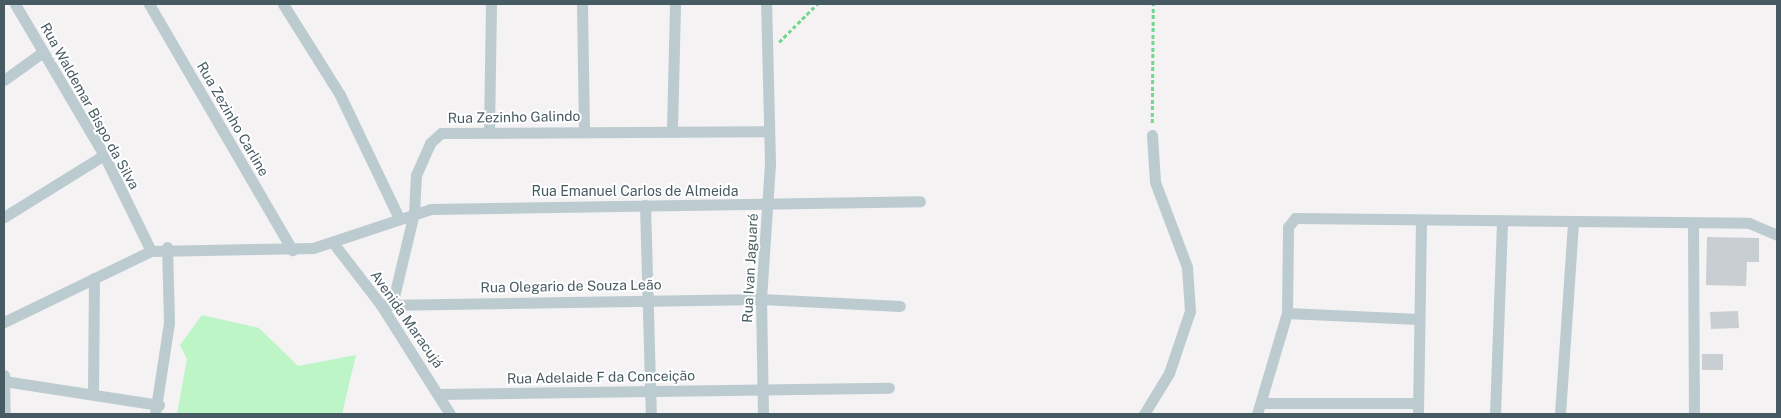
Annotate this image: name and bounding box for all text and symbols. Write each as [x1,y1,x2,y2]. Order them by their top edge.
street label: Rua Waldemar Bispo da Silva [37,19,143,193]
street label: Rua Zezinho Carline [193,59,273,179]
street label: Rua Zezinho Galindo [447,107,581,127]
street label: Rua Emanuel Carlos de Almeida [531,183,739,199]
street label: Rua Ivan Jaguaré [739,213,761,323]
street label: Avenida Maracujá [367,267,447,371]
street label: Rua Olegario de Souza Leão [480,276,662,296]
street label: Rua Adelaide F da Conceição [507,367,695,387]

